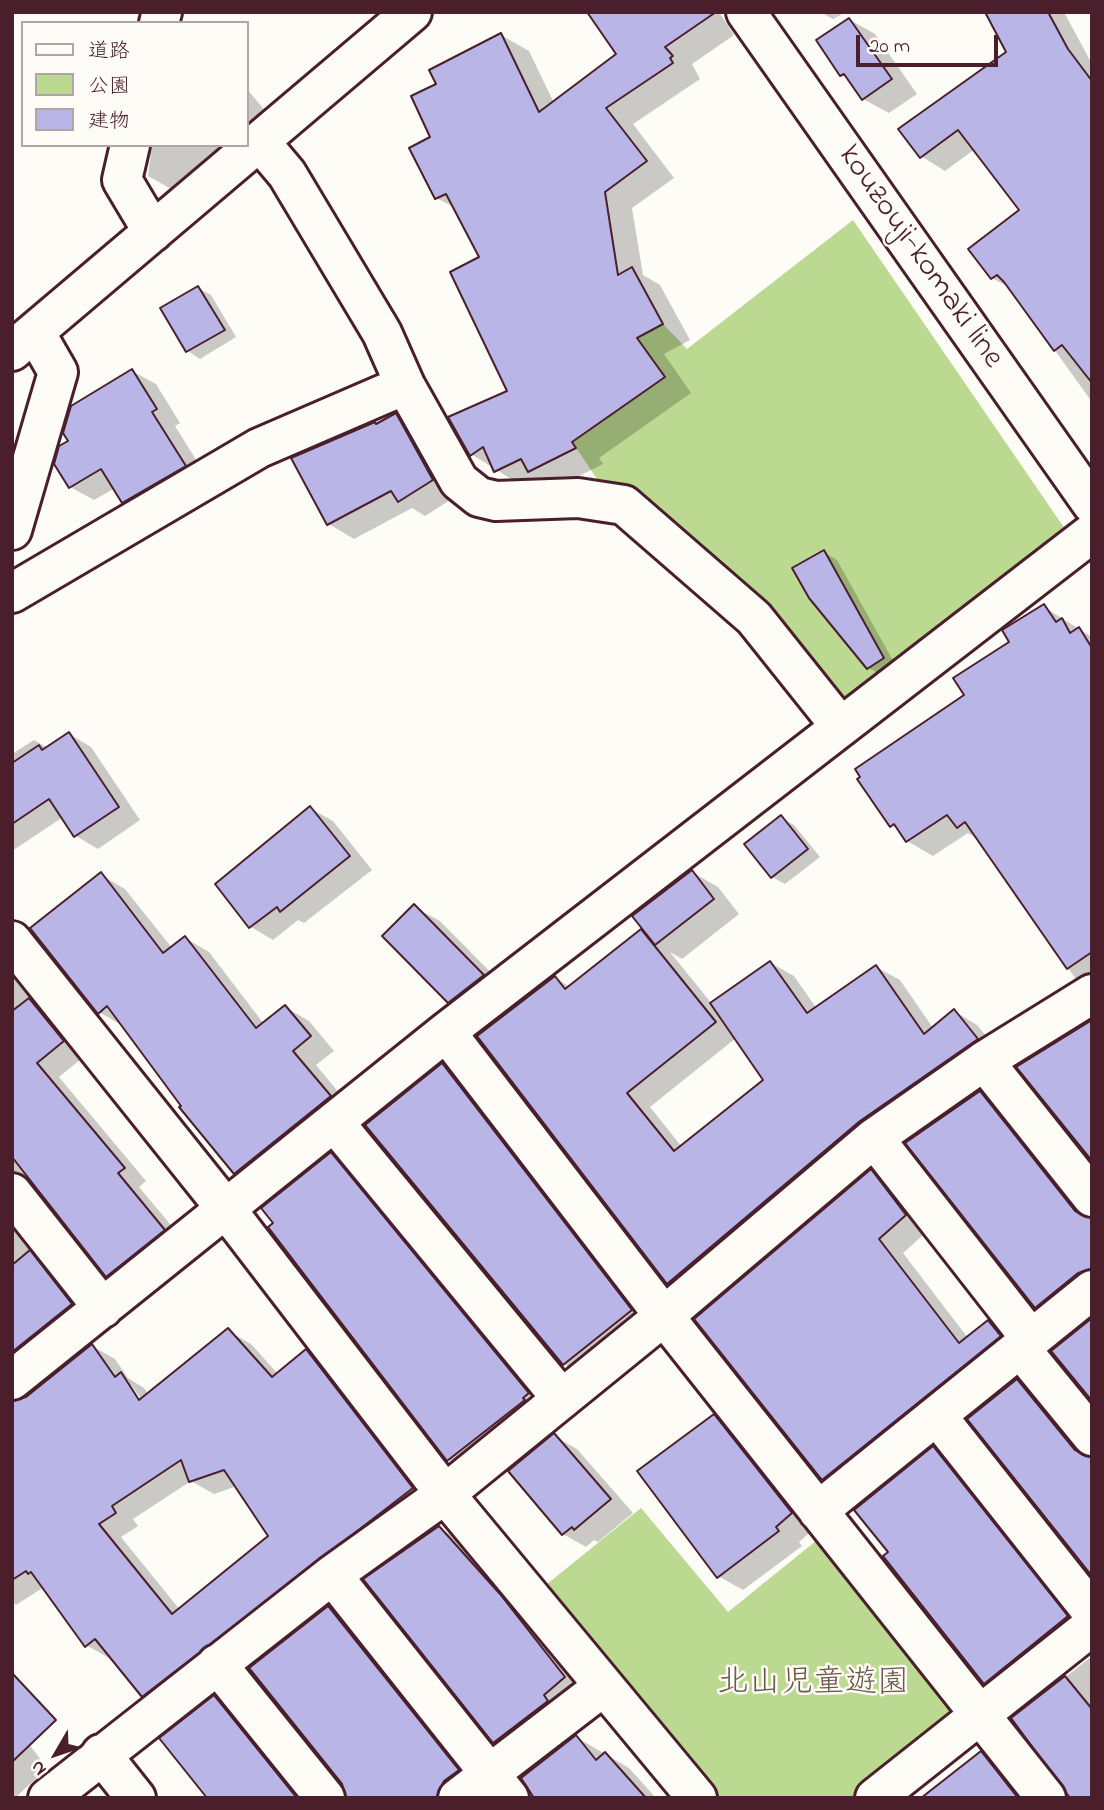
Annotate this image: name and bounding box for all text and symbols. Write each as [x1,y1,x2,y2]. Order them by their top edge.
legend [21,21,248,147]
scale bar [859,21,1001,65]
text: 20 m [869,32,910,62]
text: 道路 [88,37,130,67]
text: 公園 [88,72,130,102]
text: 建物 [88,107,130,137]
street label: kouzouji-komaki line [828,139,1010,377]
park label: 北山児童遊園 [717,1667,909,1705]
north arrow [21,1719,91,1789]
text: N [25,1754,54,1781]

